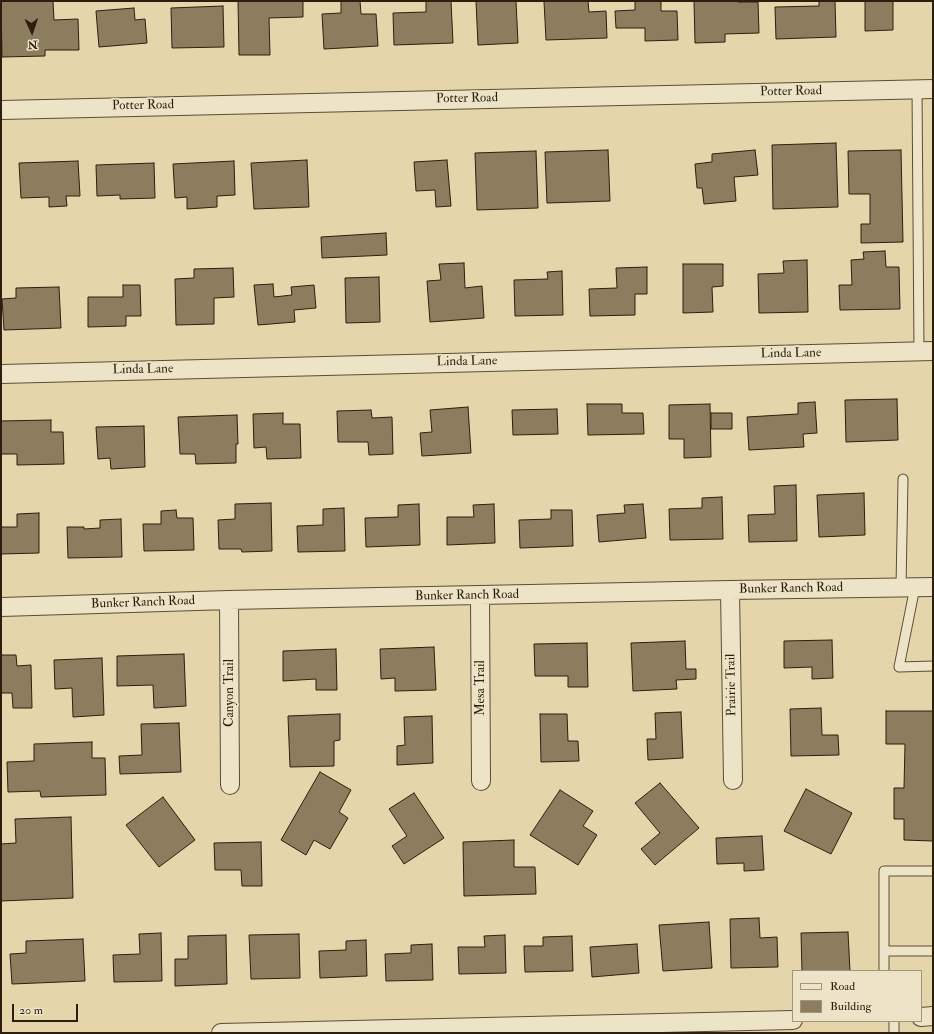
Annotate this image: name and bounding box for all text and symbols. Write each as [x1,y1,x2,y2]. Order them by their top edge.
north arrow [12,12,52,52]
text: N [27,38,38,51]
street label: Potter Road [760,84,822,100]
street label: Potter Road [436,91,498,107]
street label: Potter Road [112,98,174,114]
street label: Linda Lane [760,346,822,362]
street label: Linda Lane [436,354,498,370]
street label: Linda Lane [112,362,174,378]
street label: Bunker Ranch Road [739,580,843,598]
street label: Bunker Ranch Road [415,587,519,605]
street label: Bunker Ranch Road [91,593,195,613]
street label: Prairie Trail [724,653,740,717]
street label: Canyon Trail [222,659,238,727]
street label: Mesa Trail [473,660,489,716]
legend [792,970,922,1022]
text: Road [830,979,855,994]
scale bar [14,996,80,1022]
text: Building [830,999,871,1014]
text: 20 m [19,1003,43,1018]

